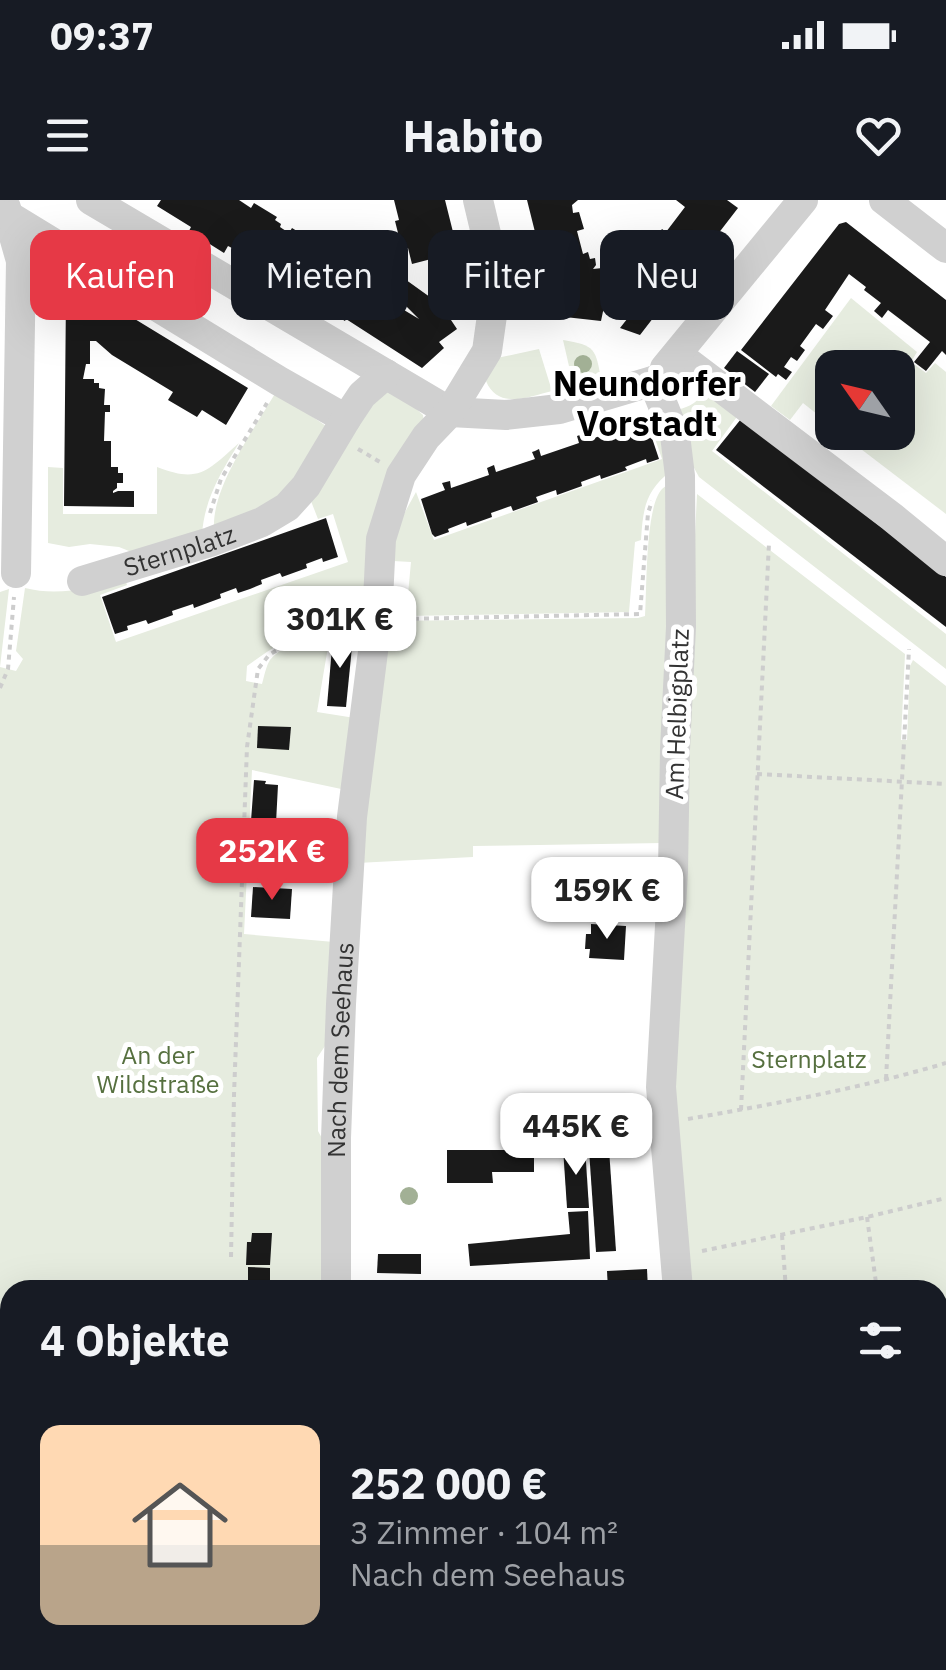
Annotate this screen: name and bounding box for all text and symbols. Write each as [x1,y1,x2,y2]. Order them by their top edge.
text: 09:37 [50,11,154,60]
text: Habito [403,106,543,164]
icon: menu [40,108,95,163]
icon: heart [851,108,906,163]
chip: Kaufen [30,230,211,320]
chip: Mieten [231,230,408,320]
chip: Filter [428,230,580,320]
chip: Neu [600,230,734,320]
north arrow [815,350,915,450]
map controls [815,350,915,450]
district label: Neundorfer Vorstadt [553,360,741,446]
street label: Sternplatz [119,517,240,583]
pin: 301K € [259,586,421,671]
text: 301K € [286,597,394,639]
street label: Am Helbigplatz [657,628,696,800]
pin: 252K € [191,818,353,903]
text: 252K € [218,829,326,871]
pin: 159K € [526,857,688,942]
text: 159K € [553,868,661,910]
street label: Nach dem Seehaus [319,941,361,1158]
park label: An der Wildstraße [97,1038,219,1100]
park label: Sternplatz [751,1042,867,1075]
pin: 445K € [495,1093,657,1178]
text: 445K € [522,1104,630,1146]
text: 4 Objekte [40,1313,230,1368]
icon: filters [853,1313,908,1368]
text: 252 000 € [350,1456,547,1511]
icon: home [120,1465,240,1585]
text: 3 Zimmer · 104 m² [350,1511,618,1553]
text: Nach dem Seehaus [350,1553,626,1595]

